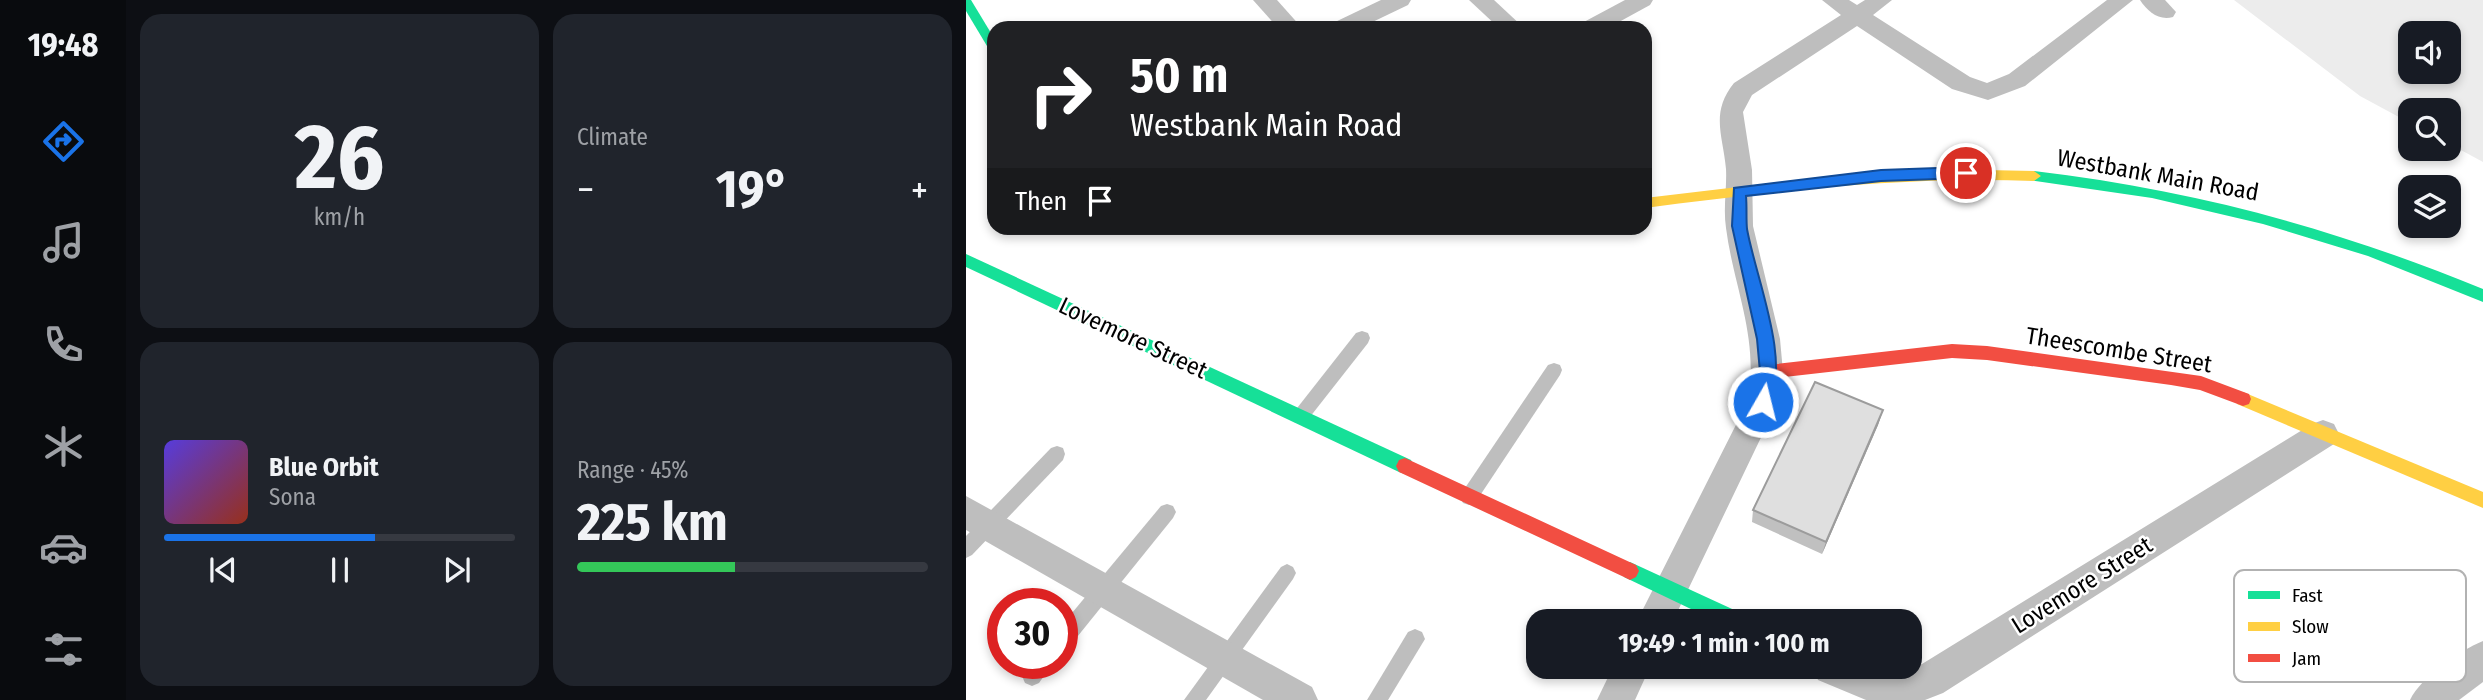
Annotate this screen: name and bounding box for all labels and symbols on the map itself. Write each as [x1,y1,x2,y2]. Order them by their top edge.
pin [1936,143,1996,203]
street label: Westbank Main Road [2055,143,2261,207]
street label: Lovemore Street [1054,291,1212,385]
street label: Theescombe Street [2024,321,2214,379]
position arrow [1726,365,1800,439]
street label: Lovemore Street [2007,531,2158,639]
legend [2234,570,2466,682]
text: Fast [2292,584,2323,607]
speed limit sign: 30 [987,588,1078,679]
text: Slow [2292,615,2329,638]
text: Jam [2292,647,2321,670]

